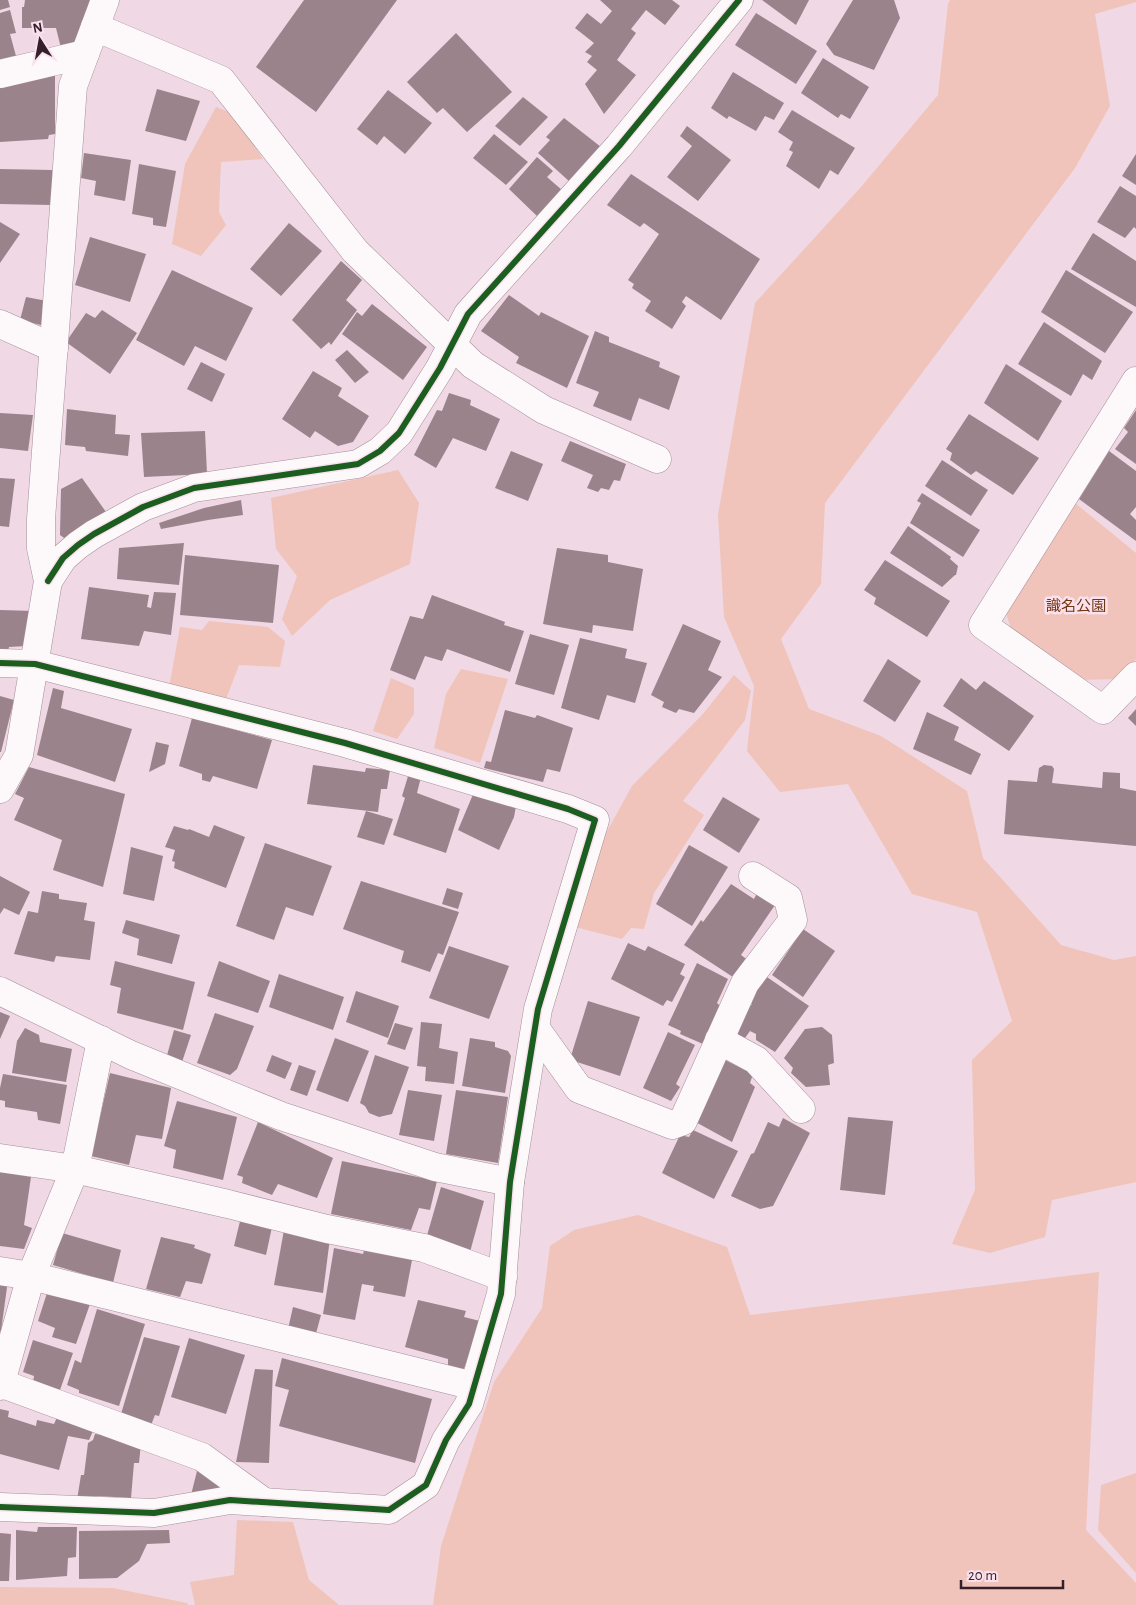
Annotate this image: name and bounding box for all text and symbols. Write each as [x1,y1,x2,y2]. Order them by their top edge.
north arrow [15,15,65,65]
text: N [32,20,44,36]
park label: 識名公園 [1046,598,1106,614]
scale bar [961,1558,1064,1590]
text: 20 m [968,1568,997,1583]

